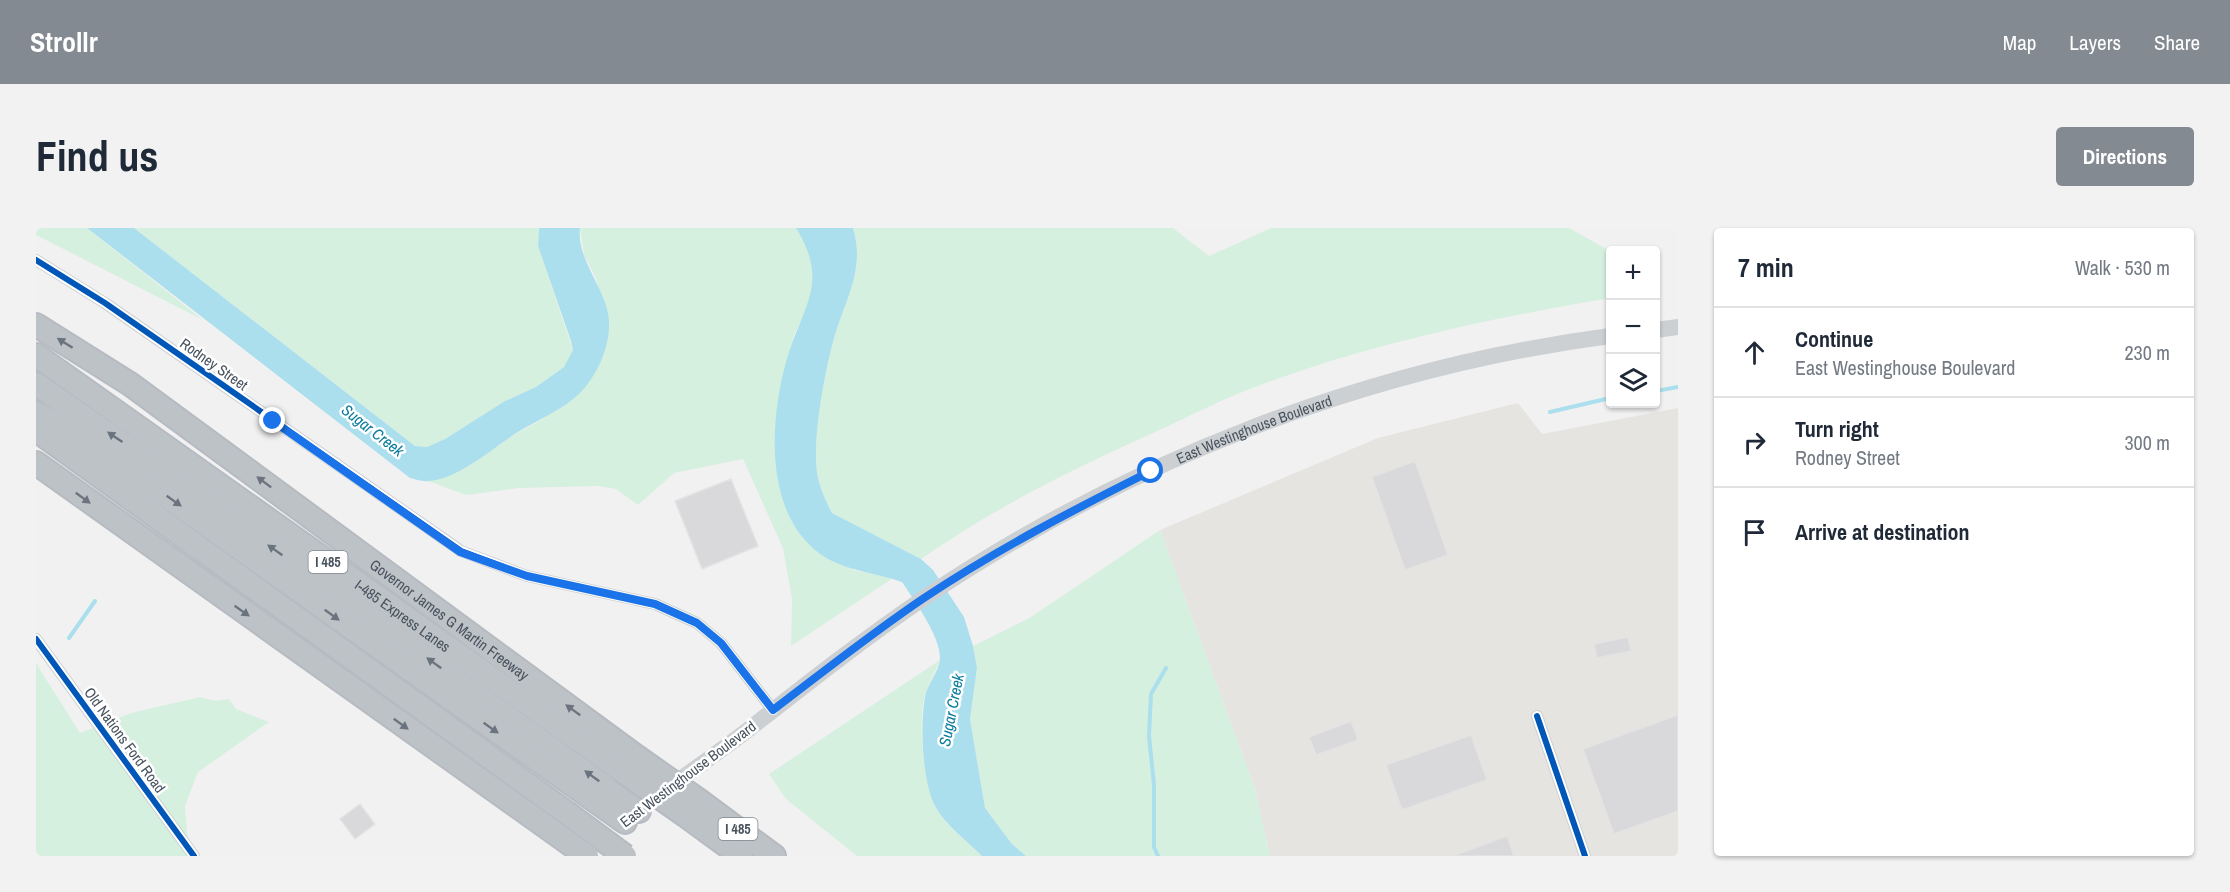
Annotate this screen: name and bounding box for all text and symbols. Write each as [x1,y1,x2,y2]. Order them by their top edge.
text: Strollr [30,23,98,61]
text: Map [2003,28,2036,57]
text: Layers [2069,28,2121,57]
text: Share [2154,28,2200,57]
button: Directions [2056,127,2194,186]
text: Find us [36,128,158,184]
map controls [1606,246,1660,408]
button: + [1606,246,1660,300]
text: 7 min [1738,250,1794,285]
text: Walk · 530 m [2075,254,2170,281]
button: − [1606,300,1660,354]
text: Continue [1795,324,1873,354]
street label: Rodney Street [176,333,253,395]
icon: ahead [1738,336,1771,369]
one-way arrow [57,338,73,349]
text: 230 m [2124,339,2170,366]
button: layers [1606,354,1660,408]
text: East Westinghouse Boulevard [1795,354,2015,381]
street label: East Westinghouse Boulevard [1173,390,1335,468]
water label: Sugar Creek [337,399,409,462]
route end [259,407,285,433]
text: Turn right [1795,414,1879,444]
icon: right [1738,426,1771,459]
text: 300 m [2124,429,2170,456]
one-way arrow [107,432,124,443]
text: Rodney Street [1795,444,1900,471]
route start [1137,457,1163,483]
one-way arrow [256,477,271,489]
one-way arrow [75,492,91,504]
one-way arrow [165,495,181,507]
icon: arrive [1738,516,1771,549]
text: Arrive at destination [1795,517,1969,547]
one-way arrow [267,544,283,556]
road number: I 485 [308,551,348,573]
street label: Governor James G Martin Freeway [366,554,534,685]
street label: I-485 Express Lanes [351,574,455,657]
one-way arrow [234,605,250,616]
one-way arrow [323,609,339,621]
one-way arrow [426,657,442,669]
water label: Sugar Creek [933,671,969,748]
street label: Old Nations Ford Road [80,683,170,797]
one-way arrow [565,704,581,716]
street label: East Westinghouse Boulevard [616,716,760,832]
one-way arrow [393,718,409,729]
one-way arrow [483,722,499,734]
one-way arrow [585,770,601,782]
road number: I 485 [718,818,758,840]

